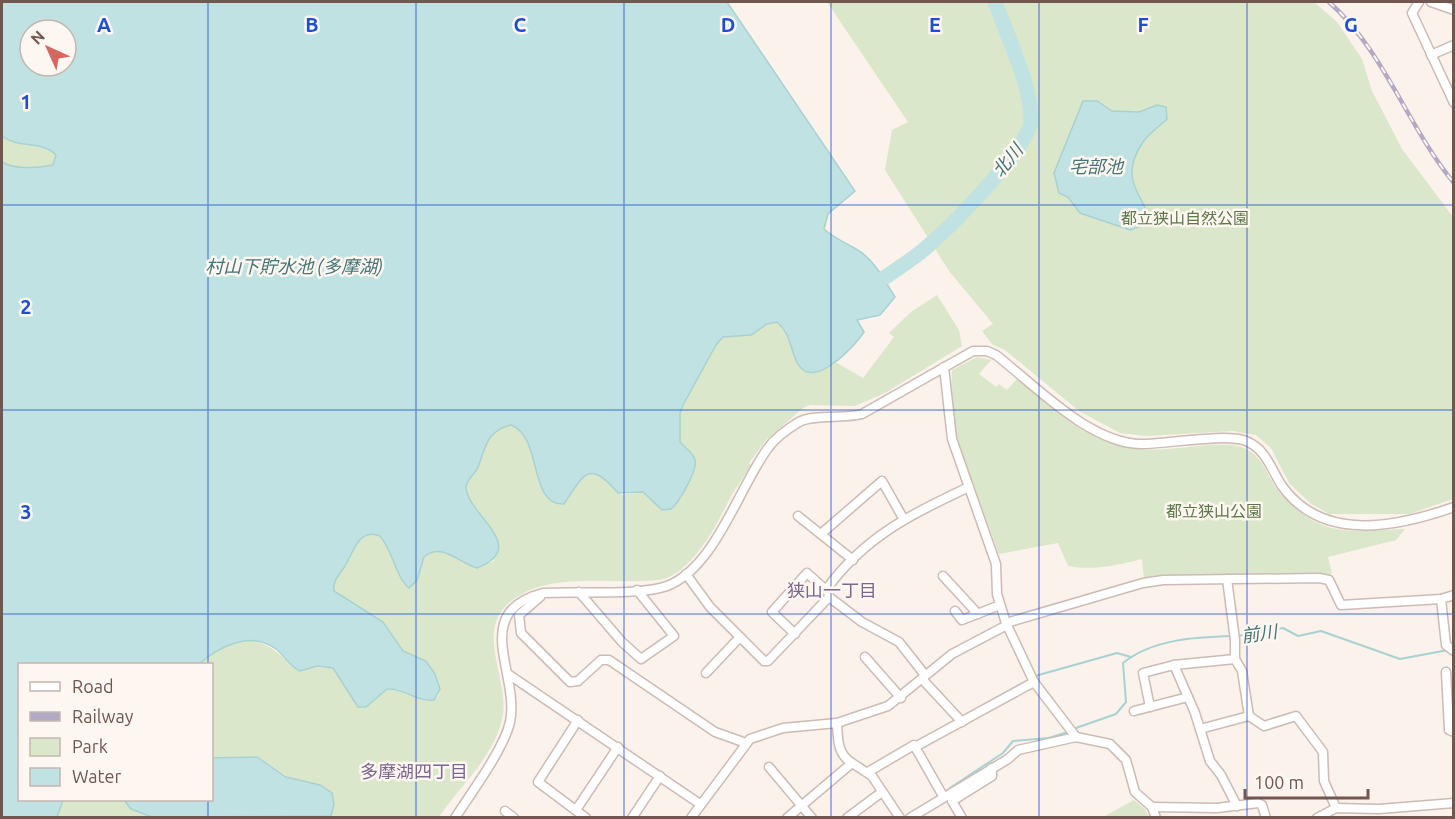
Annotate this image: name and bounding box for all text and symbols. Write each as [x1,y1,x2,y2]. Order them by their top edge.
text: A [97,13,111,36]
text: B [305,13,319,36]
text: C [514,13,527,36]
text: D [721,13,735,36]
text: E [929,13,941,36]
text: F [1137,13,1149,36]
text: G [1344,13,1358,36]
north arrow [18,18,78,78]
text: N [27,27,48,48]
text: 1 [20,90,32,113]
water label: 北川 [988,138,1027,180]
water label: 宅部池 [1069,156,1125,176]
park label: 都立狭山自然公園 [1121,209,1249,227]
water label: 村山下貯水池 (多摩湖) [205,256,383,277]
text: 2 [20,295,32,318]
text: 3 [20,500,32,523]
park label: 都立狭山公園 [1166,502,1262,520]
district label: 狭山一丁目 [787,580,877,600]
water label: 前川 [1240,620,1280,645]
legend [18,663,213,801]
text: Road [72,676,114,696]
text: Railway [72,706,134,726]
text: Park [72,736,108,756]
district label: 多摩湖四丁目 [360,761,468,781]
scale bar [1245,762,1368,800]
text: Water [72,766,122,786]
text: 100 m [1254,772,1304,792]

